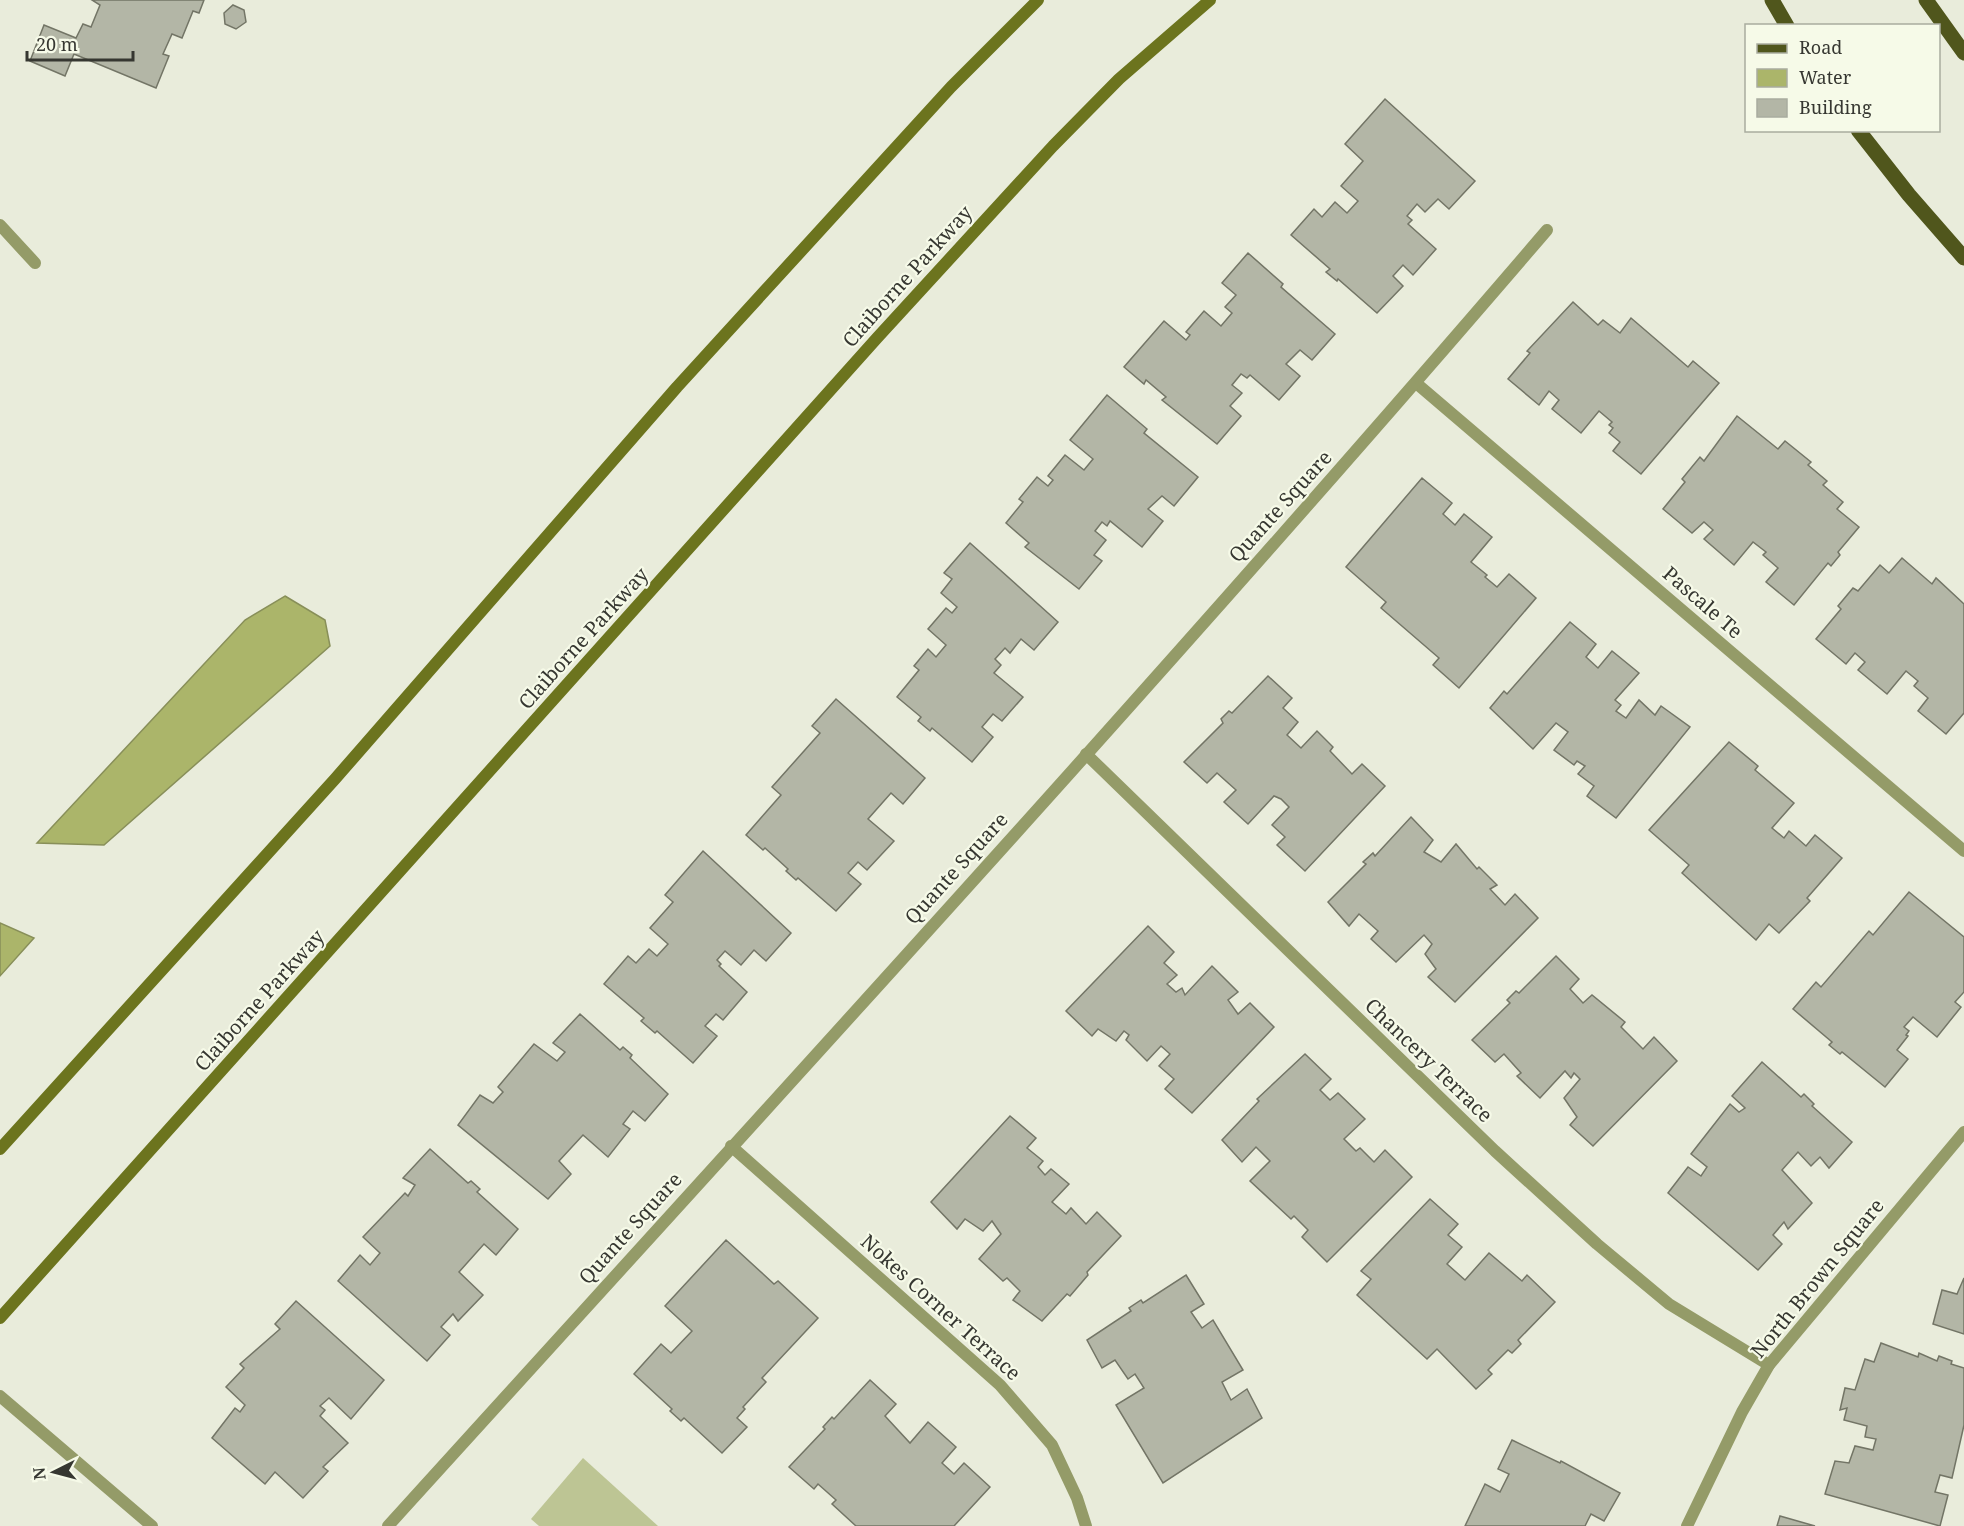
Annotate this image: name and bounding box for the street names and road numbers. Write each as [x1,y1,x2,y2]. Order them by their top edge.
street label: Claiborne Parkway [836,199,978,353]
street label: Quante Square [1222,444,1338,568]
street label: Pascale Te [1657,560,1749,644]
street label: Claiborne Parkway [512,561,654,715]
street label: Quante Square [898,806,1014,930]
street label: Claiborne Parkway [188,923,330,1077]
street label: Chancery Terrace [1359,992,1499,1128]
street label: Quante Square [572,1166,688,1290]
street label: North Brown Square [1744,1193,1890,1363]
street label: Nokes Corner Terrace [855,1228,1027,1386]

